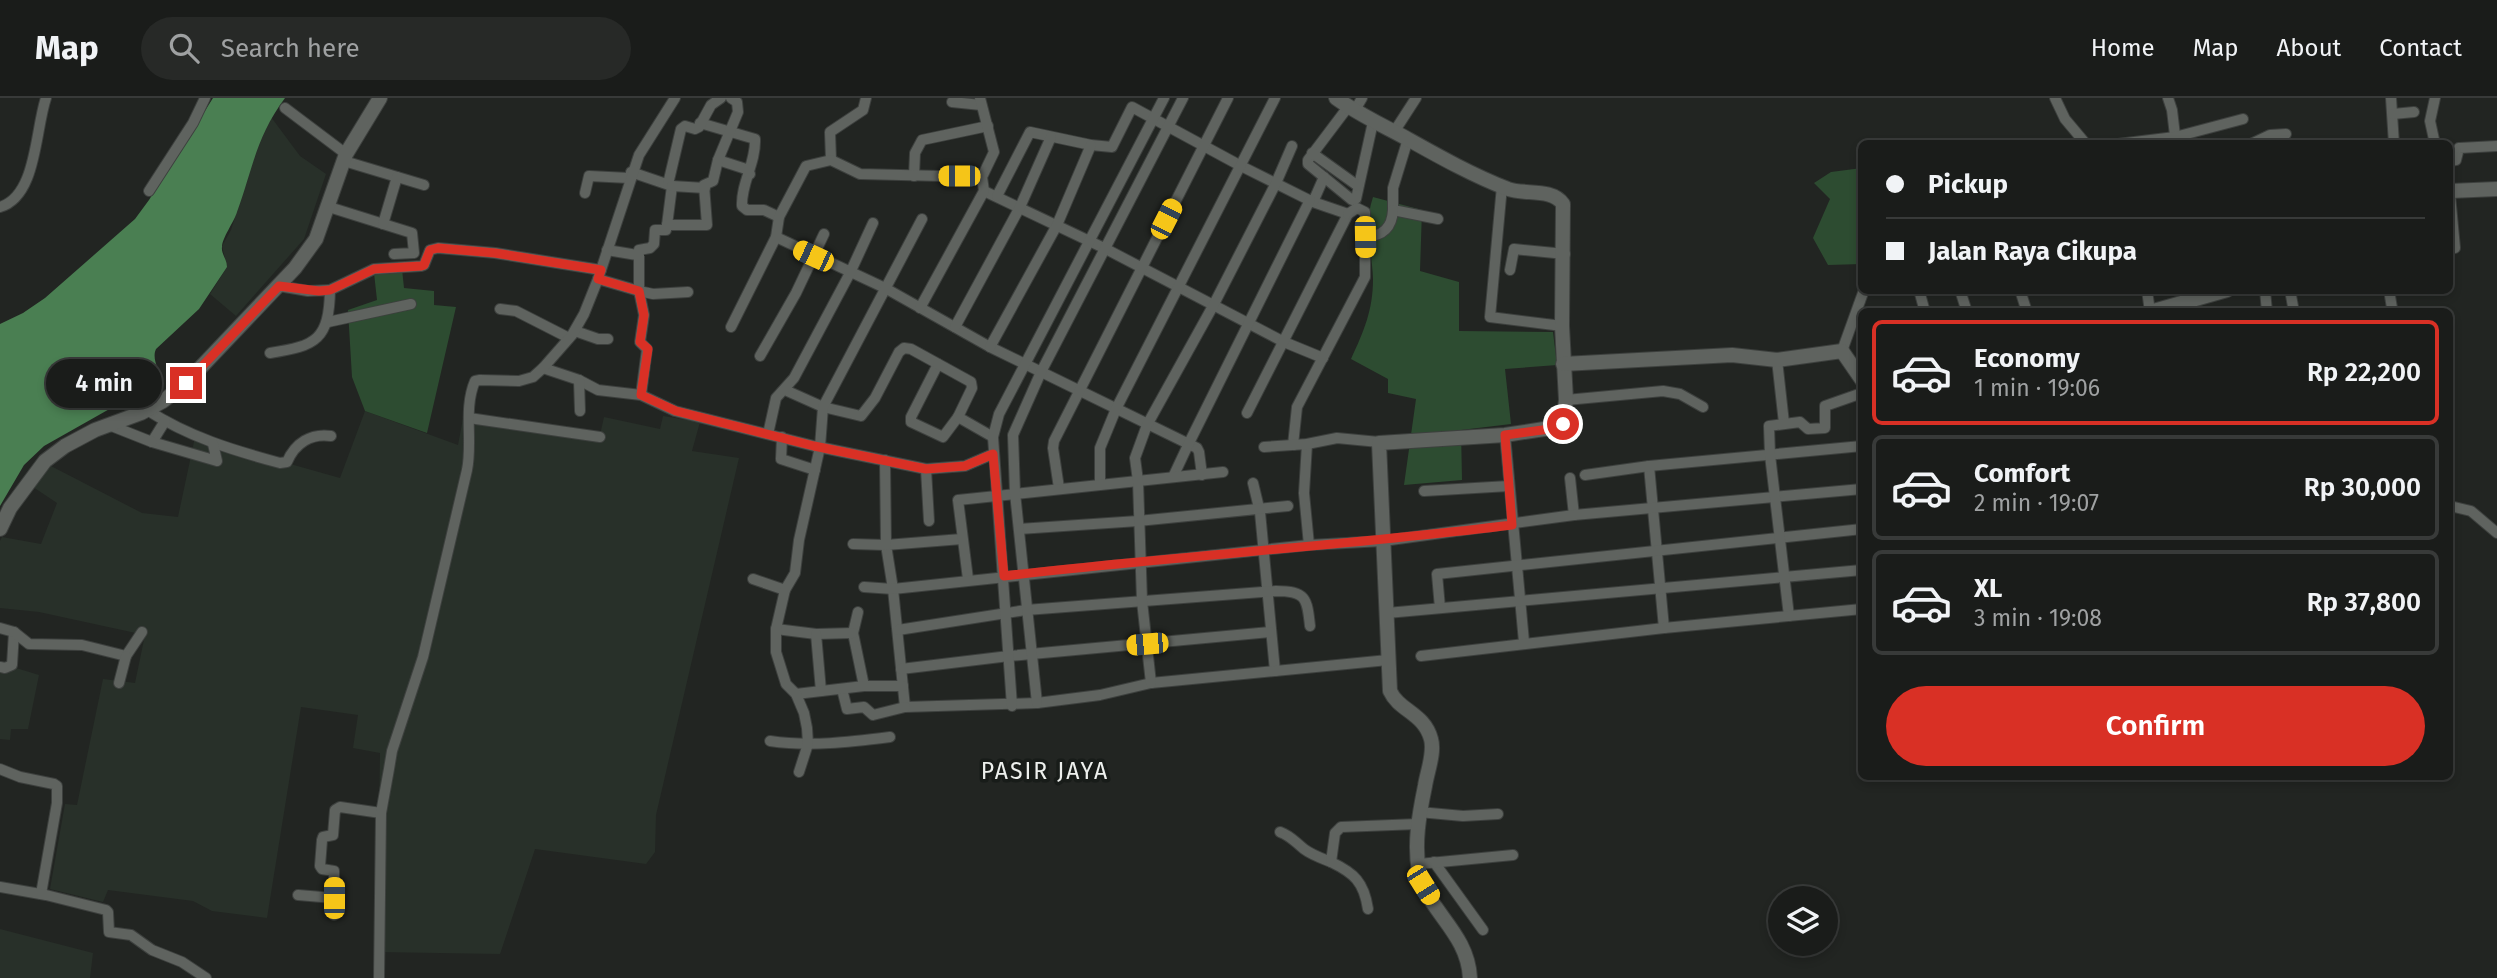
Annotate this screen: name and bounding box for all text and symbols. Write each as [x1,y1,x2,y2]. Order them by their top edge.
search box [141,17,631,80]
text: Map [35,28,99,68]
icon: search [165,29,203,67]
text: Search here [221,33,360,64]
text: Home [2091,34,2155,62]
text: Map [2193,34,2239,62]
text: About [2277,34,2341,62]
text: Contact [2379,34,2462,62]
car [939,166,981,187]
text: Pickup [1928,169,2008,200]
car [1148,196,1185,242]
car [1355,216,1376,258]
text: Jalan Raya Cikupa [1928,236,2137,267]
car [790,238,837,274]
icon: car [1890,341,1953,404]
text: Economy [1974,343,2080,374]
text: Rp 22,200 [2307,357,2421,388]
callout: 4 min [46,358,162,408]
route end [170,367,202,399]
text: 4 min [75,369,133,397]
text: 1 min · 19:06 [1974,374,2100,402]
route start [1547,408,1579,440]
icon: car [1890,456,1953,519]
text: Comfort [1974,458,2070,489]
text: Rp 30,000 [2304,472,2421,503]
text: 2 min · 19:07 [1974,489,2099,517]
icon: car [1890,571,1953,634]
text: XL [1974,573,2002,604]
text: Rp 37,800 [2307,587,2421,618]
text: 3 min · 19:08 [1974,604,2102,632]
car [1126,632,1169,656]
button: Confirm [1886,686,2425,766]
district label: PASIR JAYA [981,757,1109,785]
car [1403,862,1444,908]
car [324,877,345,919]
map controls [1768,886,1838,956]
button: layers [1768,886,1838,956]

